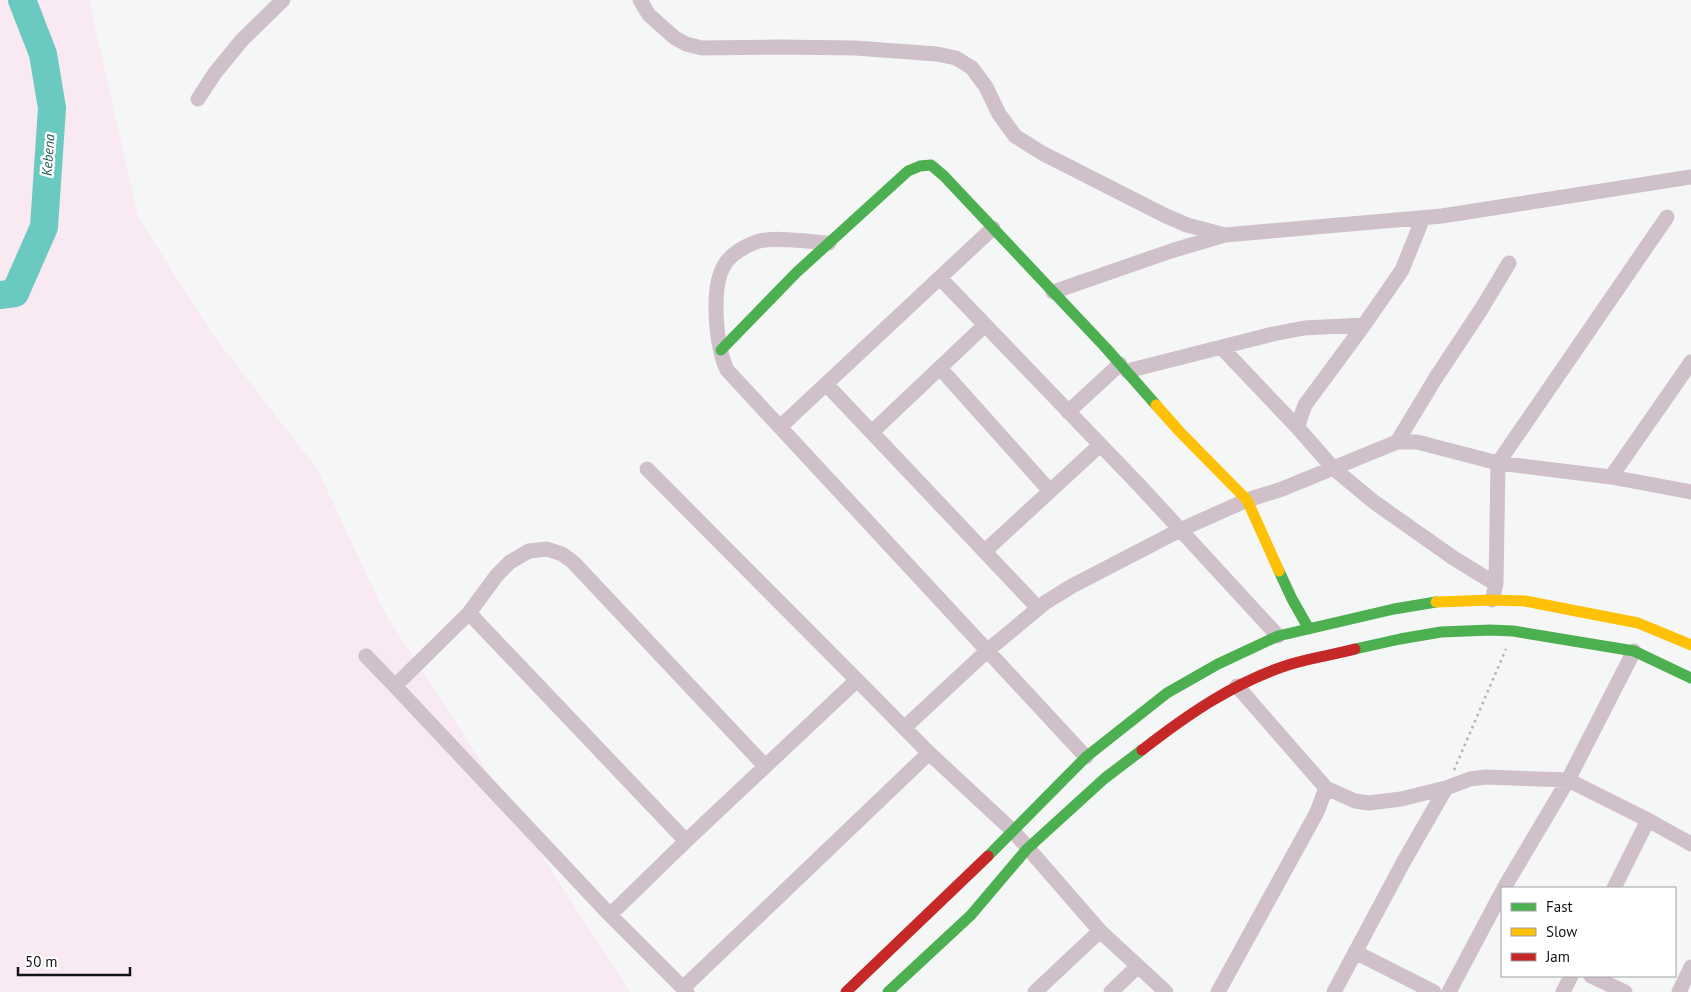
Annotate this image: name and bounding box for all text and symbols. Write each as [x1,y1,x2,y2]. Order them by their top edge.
water label: Kebena [38,133,58,177]
legend [1501,887,1676,977]
text: Fast [1546,897,1573,916]
text: Slow [1546,922,1577,941]
scale bar [18,944,130,976]
text: Jam [1545,947,1570,966]
text: 50 m [25,952,58,971]

